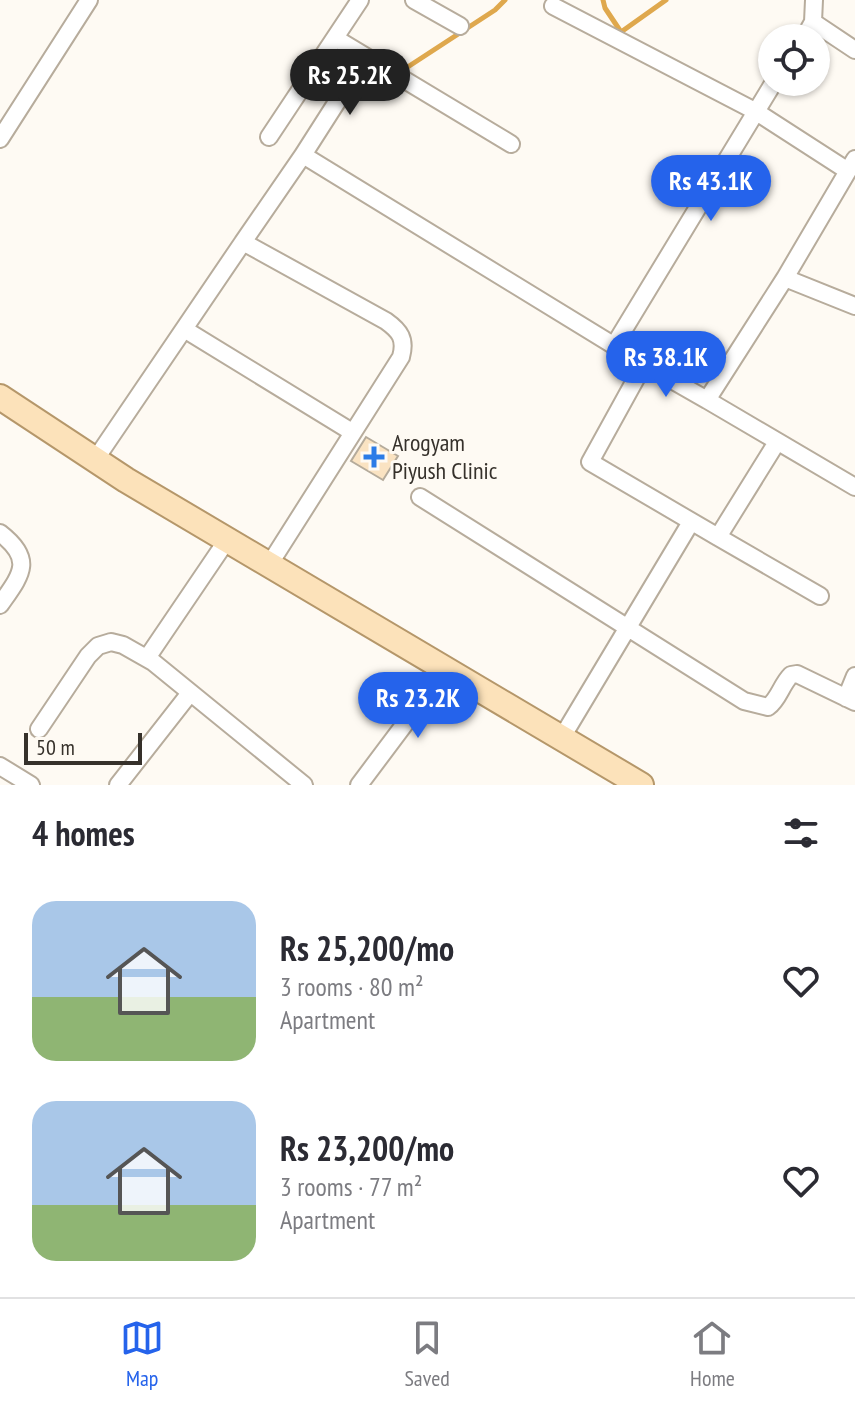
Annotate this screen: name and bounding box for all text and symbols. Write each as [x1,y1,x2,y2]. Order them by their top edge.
map controls [758,24,830,96]
button: locate [758,24,830,96]
pin: Rs 25.2K [267,49,433,117]
text: Rs 25.2K [308,58,392,91]
pin: Rs 43.1K [628,155,794,223]
text: Rs 43.1K [669,164,753,197]
pin: Rs 38.1K [583,331,749,399]
text: Rs 38.1K [624,340,708,373]
place label: Arogyam Piyush Clinic [392,427,498,486]
marker: Arogyam Piyush Clinic [363,446,385,468]
pin: Rs 23.2K [335,672,501,740]
text: Rs 23.2K [376,681,460,714]
scale bar [24,729,142,765]
text: 50 m [36,733,75,761]
text: 4 homes [32,811,135,855]
icon: filters [779,811,823,855]
text: Rs 25,200/mo [280,926,454,970]
icon: home [96,933,192,1029]
icon: heart [779,959,823,1003]
text: 3 rooms · 80 m² [280,970,424,1003]
text: Apartment [280,1003,375,1036]
text: Rs 23,200/mo [280,1126,454,1170]
icon: home [96,1133,192,1229]
icon: heart [779,1159,823,1203]
text: 3 rooms · 77 m² [280,1170,422,1203]
text: Apartment [280,1203,375,1236]
tab: Map [120,1316,164,1392]
tab: Saved [404,1316,450,1392]
tab: Home [690,1316,735,1392]

